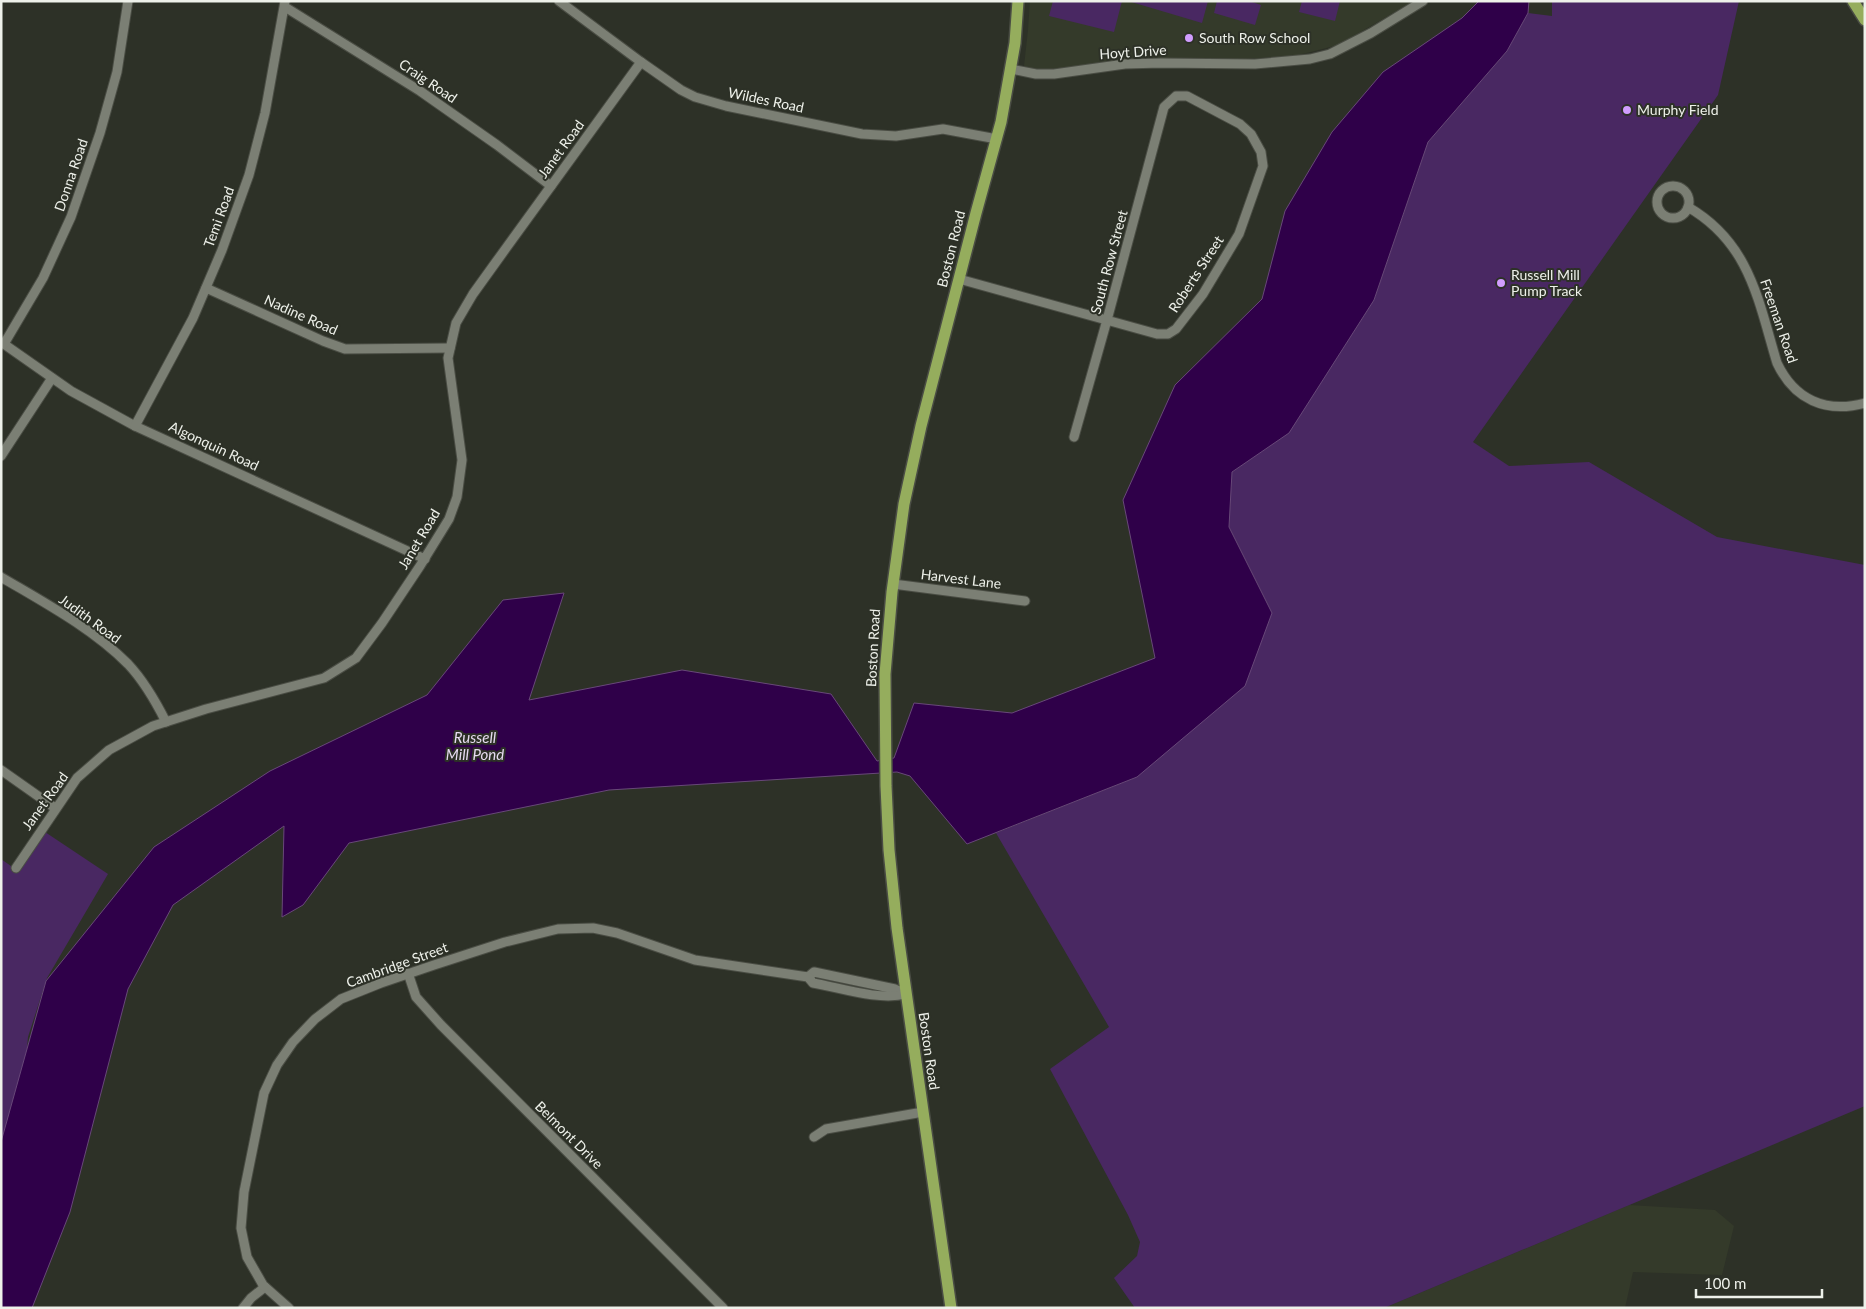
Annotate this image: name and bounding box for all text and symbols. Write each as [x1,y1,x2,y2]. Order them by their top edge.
place label: South Row School [1199,29,1310,46]
marker: South Row School [1183,32,1195,44]
street label: Hoyt Drive [1099,41,1167,62]
street label: Craig Road [396,55,461,106]
street label: Wildes Road [727,83,806,116]
place label: Murphy Field [1637,101,1719,118]
marker: Murphy Field [1621,104,1633,116]
street label: Janet Road [534,116,587,181]
street label: Donna Road [50,136,91,213]
street label: Temi Road [200,184,237,250]
street label: South Row Street [1086,208,1131,316]
street label: Boston Road [933,209,968,289]
street label: Roberts Street [1164,232,1227,315]
place label: Russell Mill Pump Track [1511,266,1583,299]
marker: Russell Mill Pump Track [1495,277,1507,289]
street label: Freeman Road [1757,277,1802,365]
street label: Nadine Road [262,291,341,338]
street label: Algonquin Road [167,417,262,474]
street label: Janet Road [394,505,443,572]
street label: Harvest Lane [920,565,1002,592]
street label: Judith Road [56,590,124,647]
street label: Boston Road [862,608,883,688]
water label: Russell Mill Pond [446,728,504,763]
street label: Janet Road [18,768,71,833]
street label: Cambridge Street [344,938,450,991]
street label: Boston Road [916,1011,943,1091]
street label: Belmont Drive [532,1097,607,1172]
scale bar [1696,1266,1822,1298]
text: 100 m [1704,1274,1746,1292]

